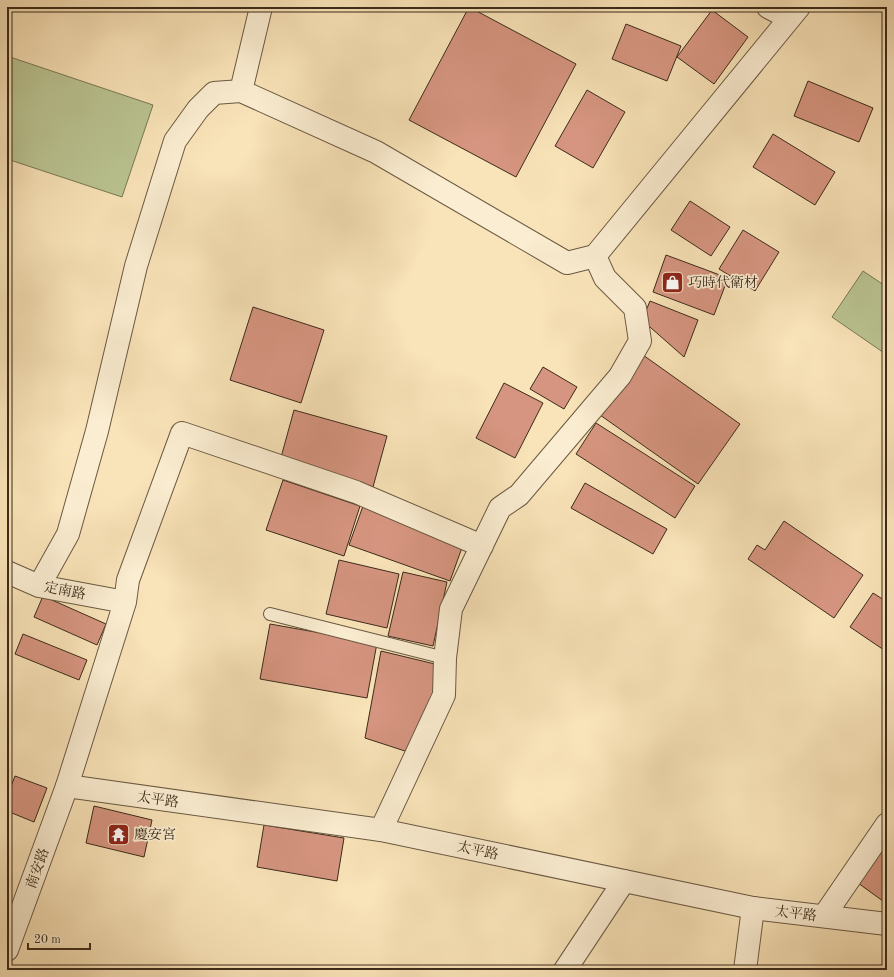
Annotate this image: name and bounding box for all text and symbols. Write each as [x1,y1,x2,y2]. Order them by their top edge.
shop icon: 巧時代衛材 [659,269,685,295]
place label: 巧時代衛材 [688,275,758,290]
street label: 定南路 [43,579,87,602]
street label: 太平路 [136,789,180,810]
temple icon: 慶安宮 [105,821,131,847]
place label: 慶安宮 [134,827,176,842]
street label: 太平路 [456,839,500,862]
street label: 南安路 [23,846,52,890]
street label: 太平路 [774,903,818,923]
scale bar [28,925,90,951]
text: 20 m [34,934,61,946]

